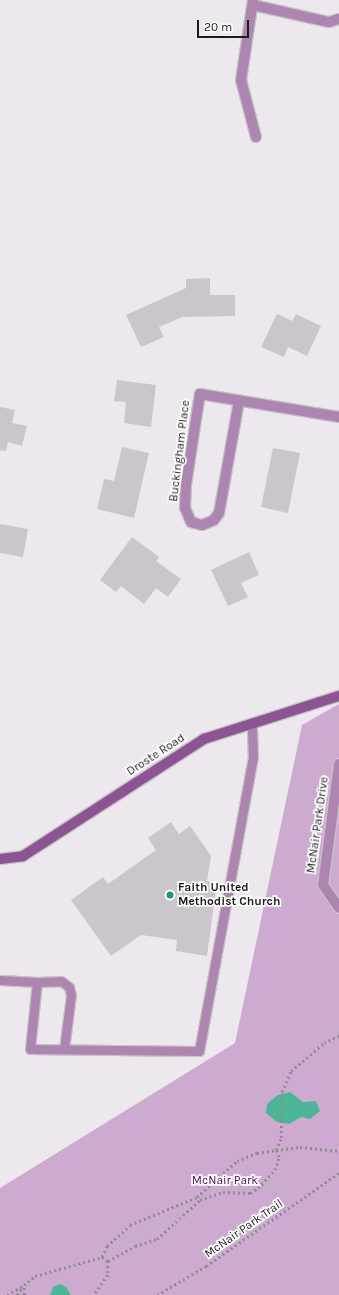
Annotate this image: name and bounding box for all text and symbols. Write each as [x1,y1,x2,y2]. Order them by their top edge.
scale bar [199,12,251,38]
text: 20 m [204,20,232,34]
street label: Buckingham Place [167,399,193,503]
street label: Droste Road [124,731,188,779]
street label: McNair Park Drive [304,776,332,874]
place label: Faith United Methodist Church [178,881,280,909]
marker: Faith United Methodist Church [165,890,175,900]
park label: McNair Park [192,1174,258,1188]
street label: McNair Park Trail [202,1197,286,1261]

